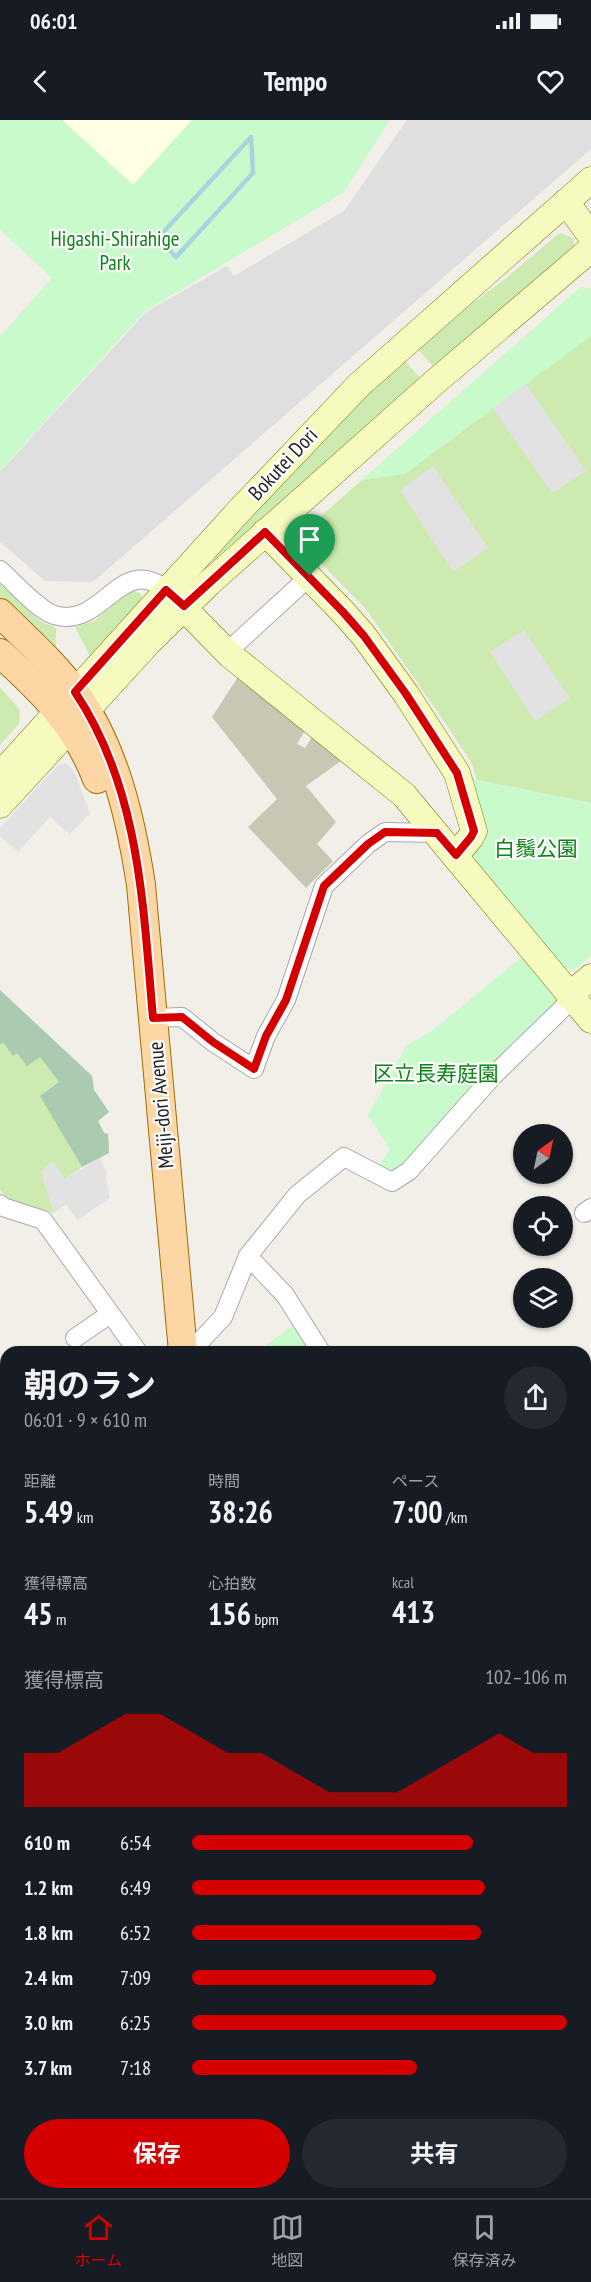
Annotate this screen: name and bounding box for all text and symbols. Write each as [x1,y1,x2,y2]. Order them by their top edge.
text: 06:01 [30,7,78,35]
text: Tempo [264,64,327,98]
icon: back [24,65,57,98]
icon: heart [534,65,567,98]
park label: Higashi-Shirahige Park [51,225,179,276]
street label: Bokutei Dori [242,422,323,506]
pin [284,514,335,576]
icon: arrive [293,523,326,556]
park label: 白鬚公園 [494,835,578,862]
street label: Meiji-dori Avenue [142,1040,179,1170]
park label: 区立長寿庭園 [373,1060,499,1087]
north arrow [513,1124,573,1184]
map controls [513,1124,573,1328]
button: locate [513,1196,573,1256]
button: layers [513,1268,573,1328]
text: 朝のラン [24,1363,156,1406]
button: share [504,1366,567,1429]
text: 06:01 · 9 × 610 m [24,1407,147,1433]
text: 距離 [24,1471,56,1491]
text: 時間 [208,1471,240,1491]
text: ペース [392,1471,439,1491]
text: 5.49 [24,1492,73,1531]
text: 38:26 [208,1492,273,1531]
text: 7:00 [392,1492,443,1531]
text: km [73,1507,93,1527]
text: /km [443,1507,467,1527]
text: kcal [392,1572,414,1592]
text: 獲得標高 [24,1573,88,1593]
text: 心拍数 [208,1573,256,1593]
text: 413 [392,1592,435,1631]
text: 45 [24,1594,53,1633]
text: 156 [208,1594,251,1633]
text: m [53,1609,67,1629]
text: bpm [251,1609,279,1629]
text: 102–106 m [485,1664,567,1690]
text: 獲得標高 [24,1667,104,1693]
text: 610 m [24,1830,70,1856]
text: 6:54 [120,1830,151,1856]
text: 1.2 km [24,1875,73,1901]
text: 6:49 [120,1875,151,1901]
text: 1.8 km [24,1920,73,1946]
text: 6:52 [120,1920,151,1946]
text: 2.4 km [24,1965,73,1991]
text: 7:09 [120,1965,151,1991]
text: 3.0 km [24,2010,73,2036]
text: 6:25 [120,2010,151,2036]
text: 3.7 km [24,2055,72,2081]
text: 7:18 [120,2055,151,2081]
button: 保存 [24,2119,290,2188]
button: 共有 [302,2119,567,2188]
tab: ホーム [74,2211,122,2271]
tab: 地図 [271,2211,304,2271]
tab: 保存済み [453,2211,517,2271]

